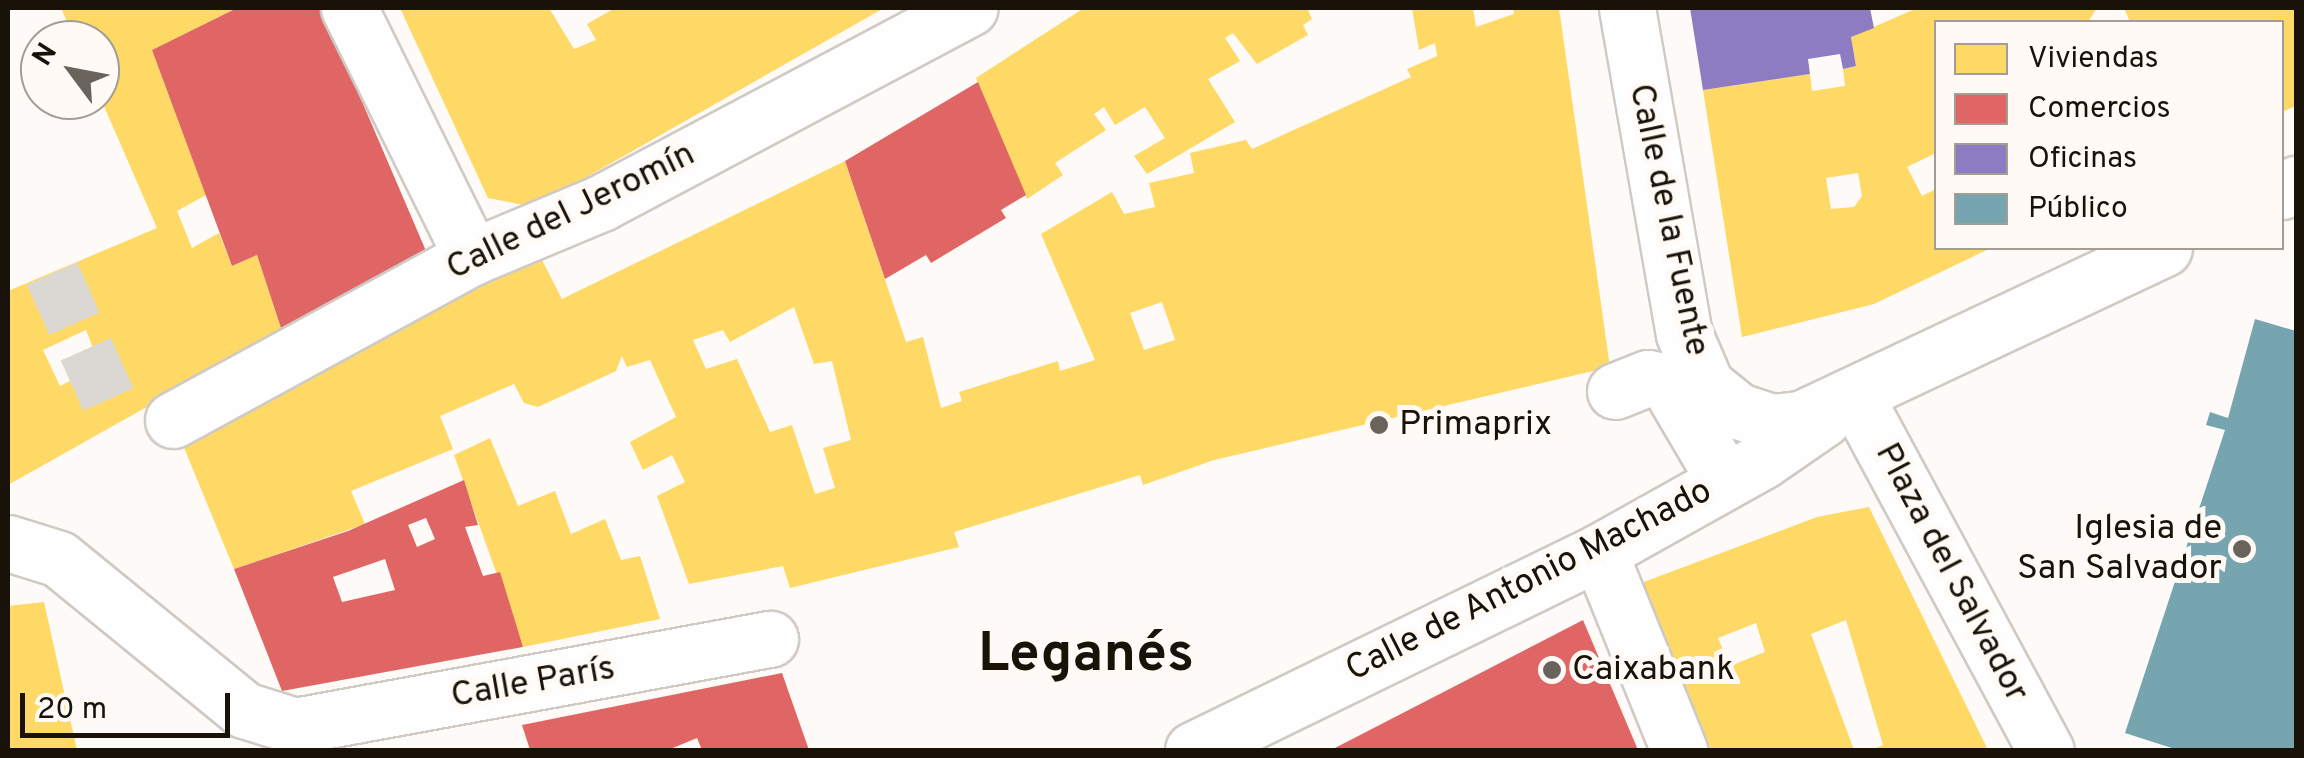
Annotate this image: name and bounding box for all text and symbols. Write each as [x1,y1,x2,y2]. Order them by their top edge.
north arrow [20,20,120,120]
legend [1934,20,2284,250]
text: N [26,37,67,73]
text: Viviendas [2028,41,2159,78]
street label: Calle de la Fuente [1619,80,1717,360]
text: Comercios [2028,91,2171,128]
street label: Calle del Jeromín [440,134,702,290]
text: Oficinas [2028,141,2137,178]
text: Público [2028,191,2128,228]
place label: Primaprix [1399,404,1552,446]
marker: Primaprix [1368,414,1390,436]
street label: Plaza del Salvador [1865,436,2037,710]
street label: Calle de Antonio Machado [1338,470,1720,692]
place label: Iglesia de San Salvador [2017,508,2222,590]
marker: Iglesia de San Salvador [2231,538,2253,560]
district label: Leganés [978,624,1194,690]
street label: Calle París [448,648,618,718]
place label: Caixabank [1572,649,1735,691]
marker: Caixabank [1541,659,1563,681]
scale bar [25,673,235,735]
text: 20 m [37,692,107,729]

